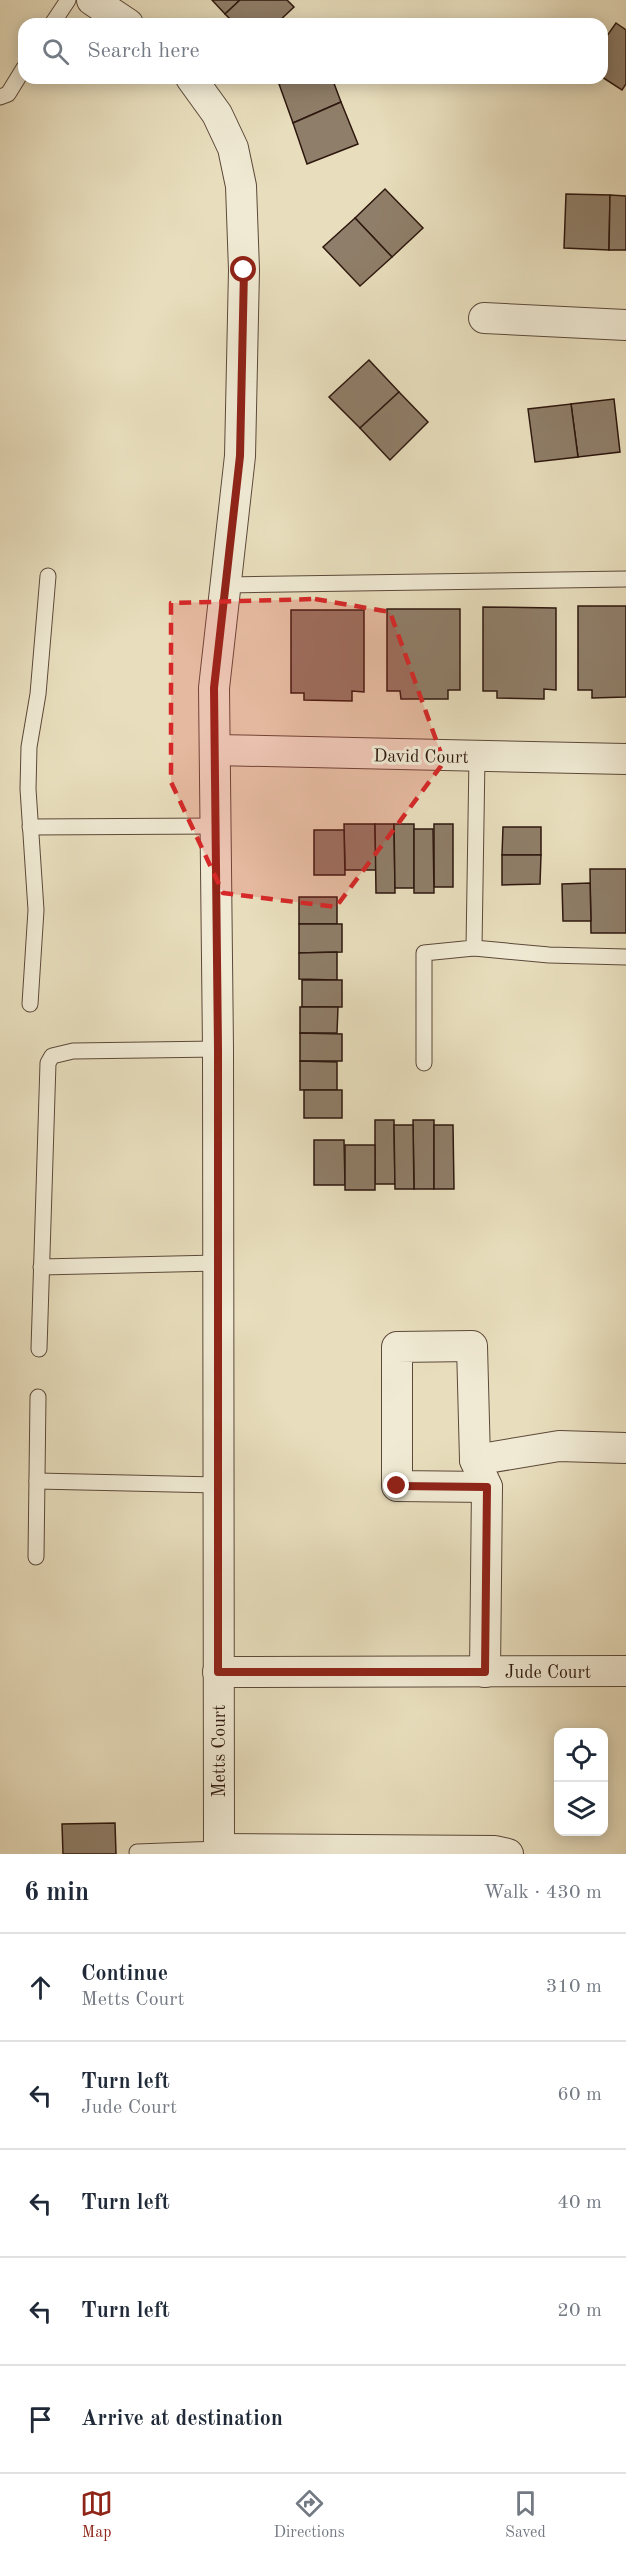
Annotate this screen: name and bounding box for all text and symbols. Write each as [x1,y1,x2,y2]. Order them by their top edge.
search box [18,18,608,84]
icon: search [39,35,72,68]
text: Search here [87,40,200,62]
route start [230,256,256,282]
street label: David Court [373,747,469,767]
route end [383,1472,409,1498]
street label: Jude Court [505,1664,591,1682]
street label: Metts Court [211,1704,229,1798]
map controls [554,1728,608,1836]
button: locate [554,1728,608,1782]
button: layers [554,1782,608,1836]
text: 6 min [24,1880,89,1906]
text: Walk · 430 m [483,1883,602,1903]
text: Continue [81,1963,168,1985]
icon: ahead [24,1971,57,2004]
text: 310 m [546,1977,602,1997]
text: Metts Court [81,1990,184,2010]
text: Turn left [81,2071,170,2093]
icon: left [24,2079,57,2112]
text: 60 m [557,2085,602,2105]
text: Jude Court [81,2098,177,2118]
icon: left [24,2187,57,2220]
text: Turn left [81,2192,170,2214]
text: 40 m [557,2193,602,2213]
icon: left [24,2295,57,2328]
text: Turn left [81,2300,170,2322]
text: 20 m [557,2301,602,2321]
icon: arrive [24,2403,57,2436]
text: Arrive at destination [81,2408,283,2430]
tab: Map [80,2487,113,2543]
tab: Directions [274,2487,345,2543]
tab: Saved [505,2487,546,2543]

